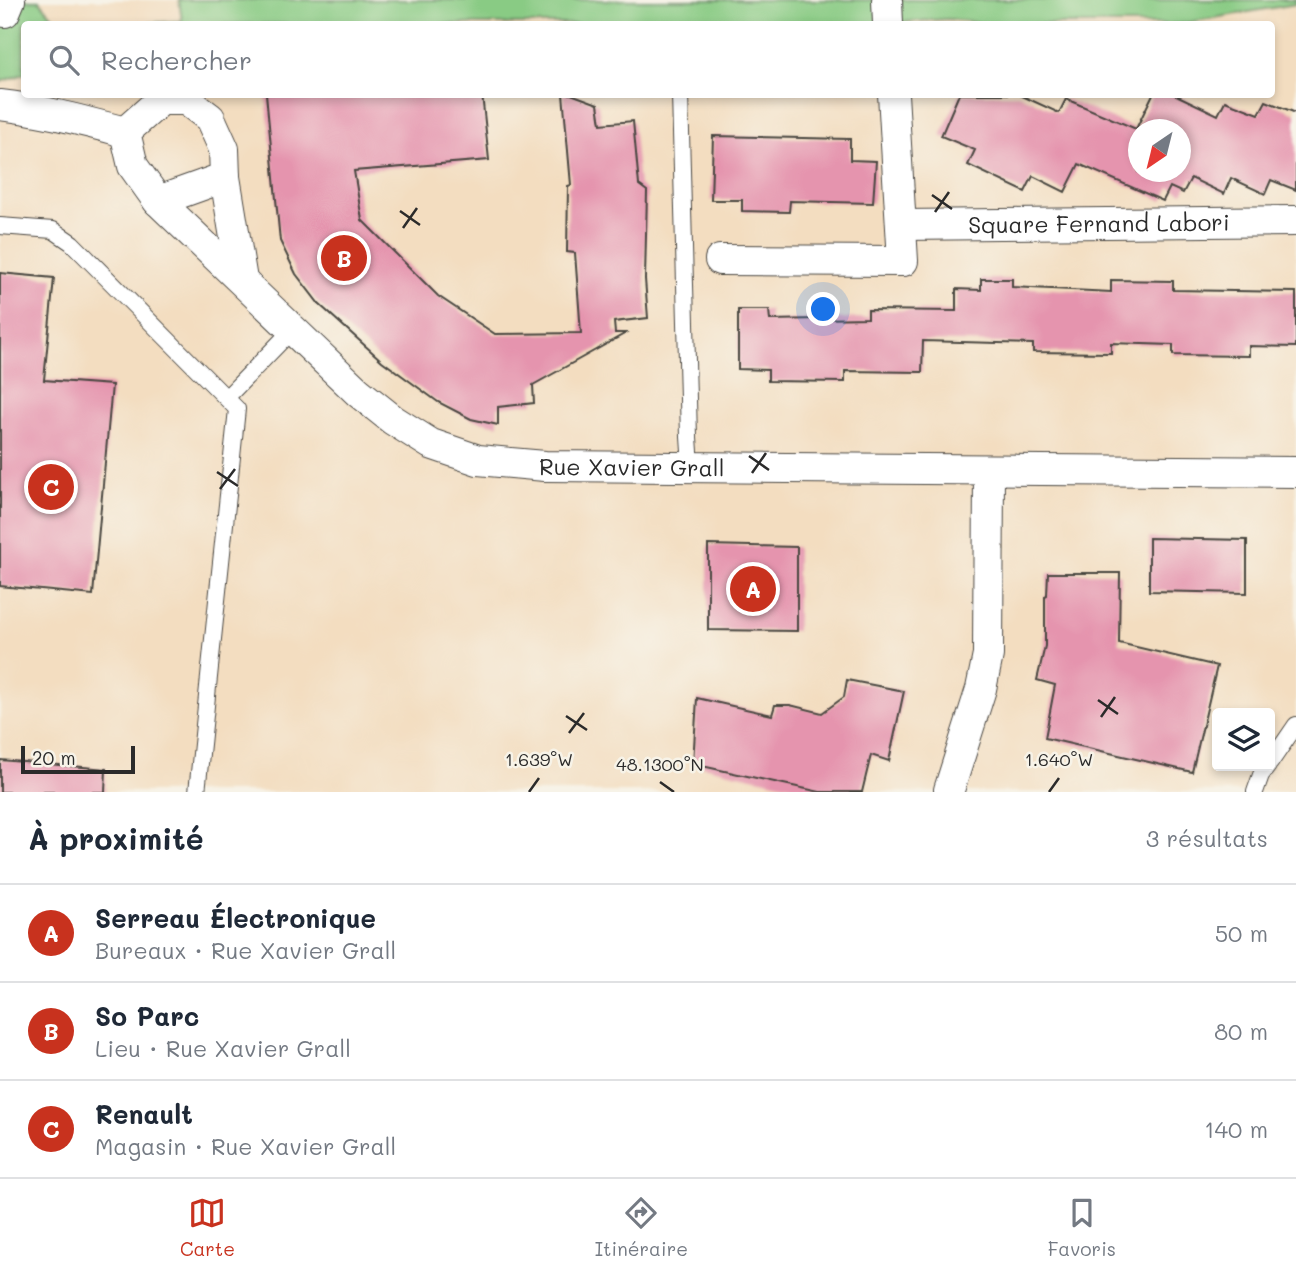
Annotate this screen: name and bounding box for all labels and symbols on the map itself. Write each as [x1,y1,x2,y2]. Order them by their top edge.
north arrow [1128,119,1191,182]
street label: Square Fernand Labori [968,207,1230,239]
pin: B [321,232,367,284]
your location [806,292,840,326]
street label: Rue Xavier Grall [539,451,725,482]
pin: C [28,461,74,513]
pin: A [730,563,776,615]
scale bar [21,743,135,775]
text: 1.639°W [505,747,573,771]
text: 1.640°W [1025,747,1093,771]
text: 48.1300°N [616,752,704,776]

